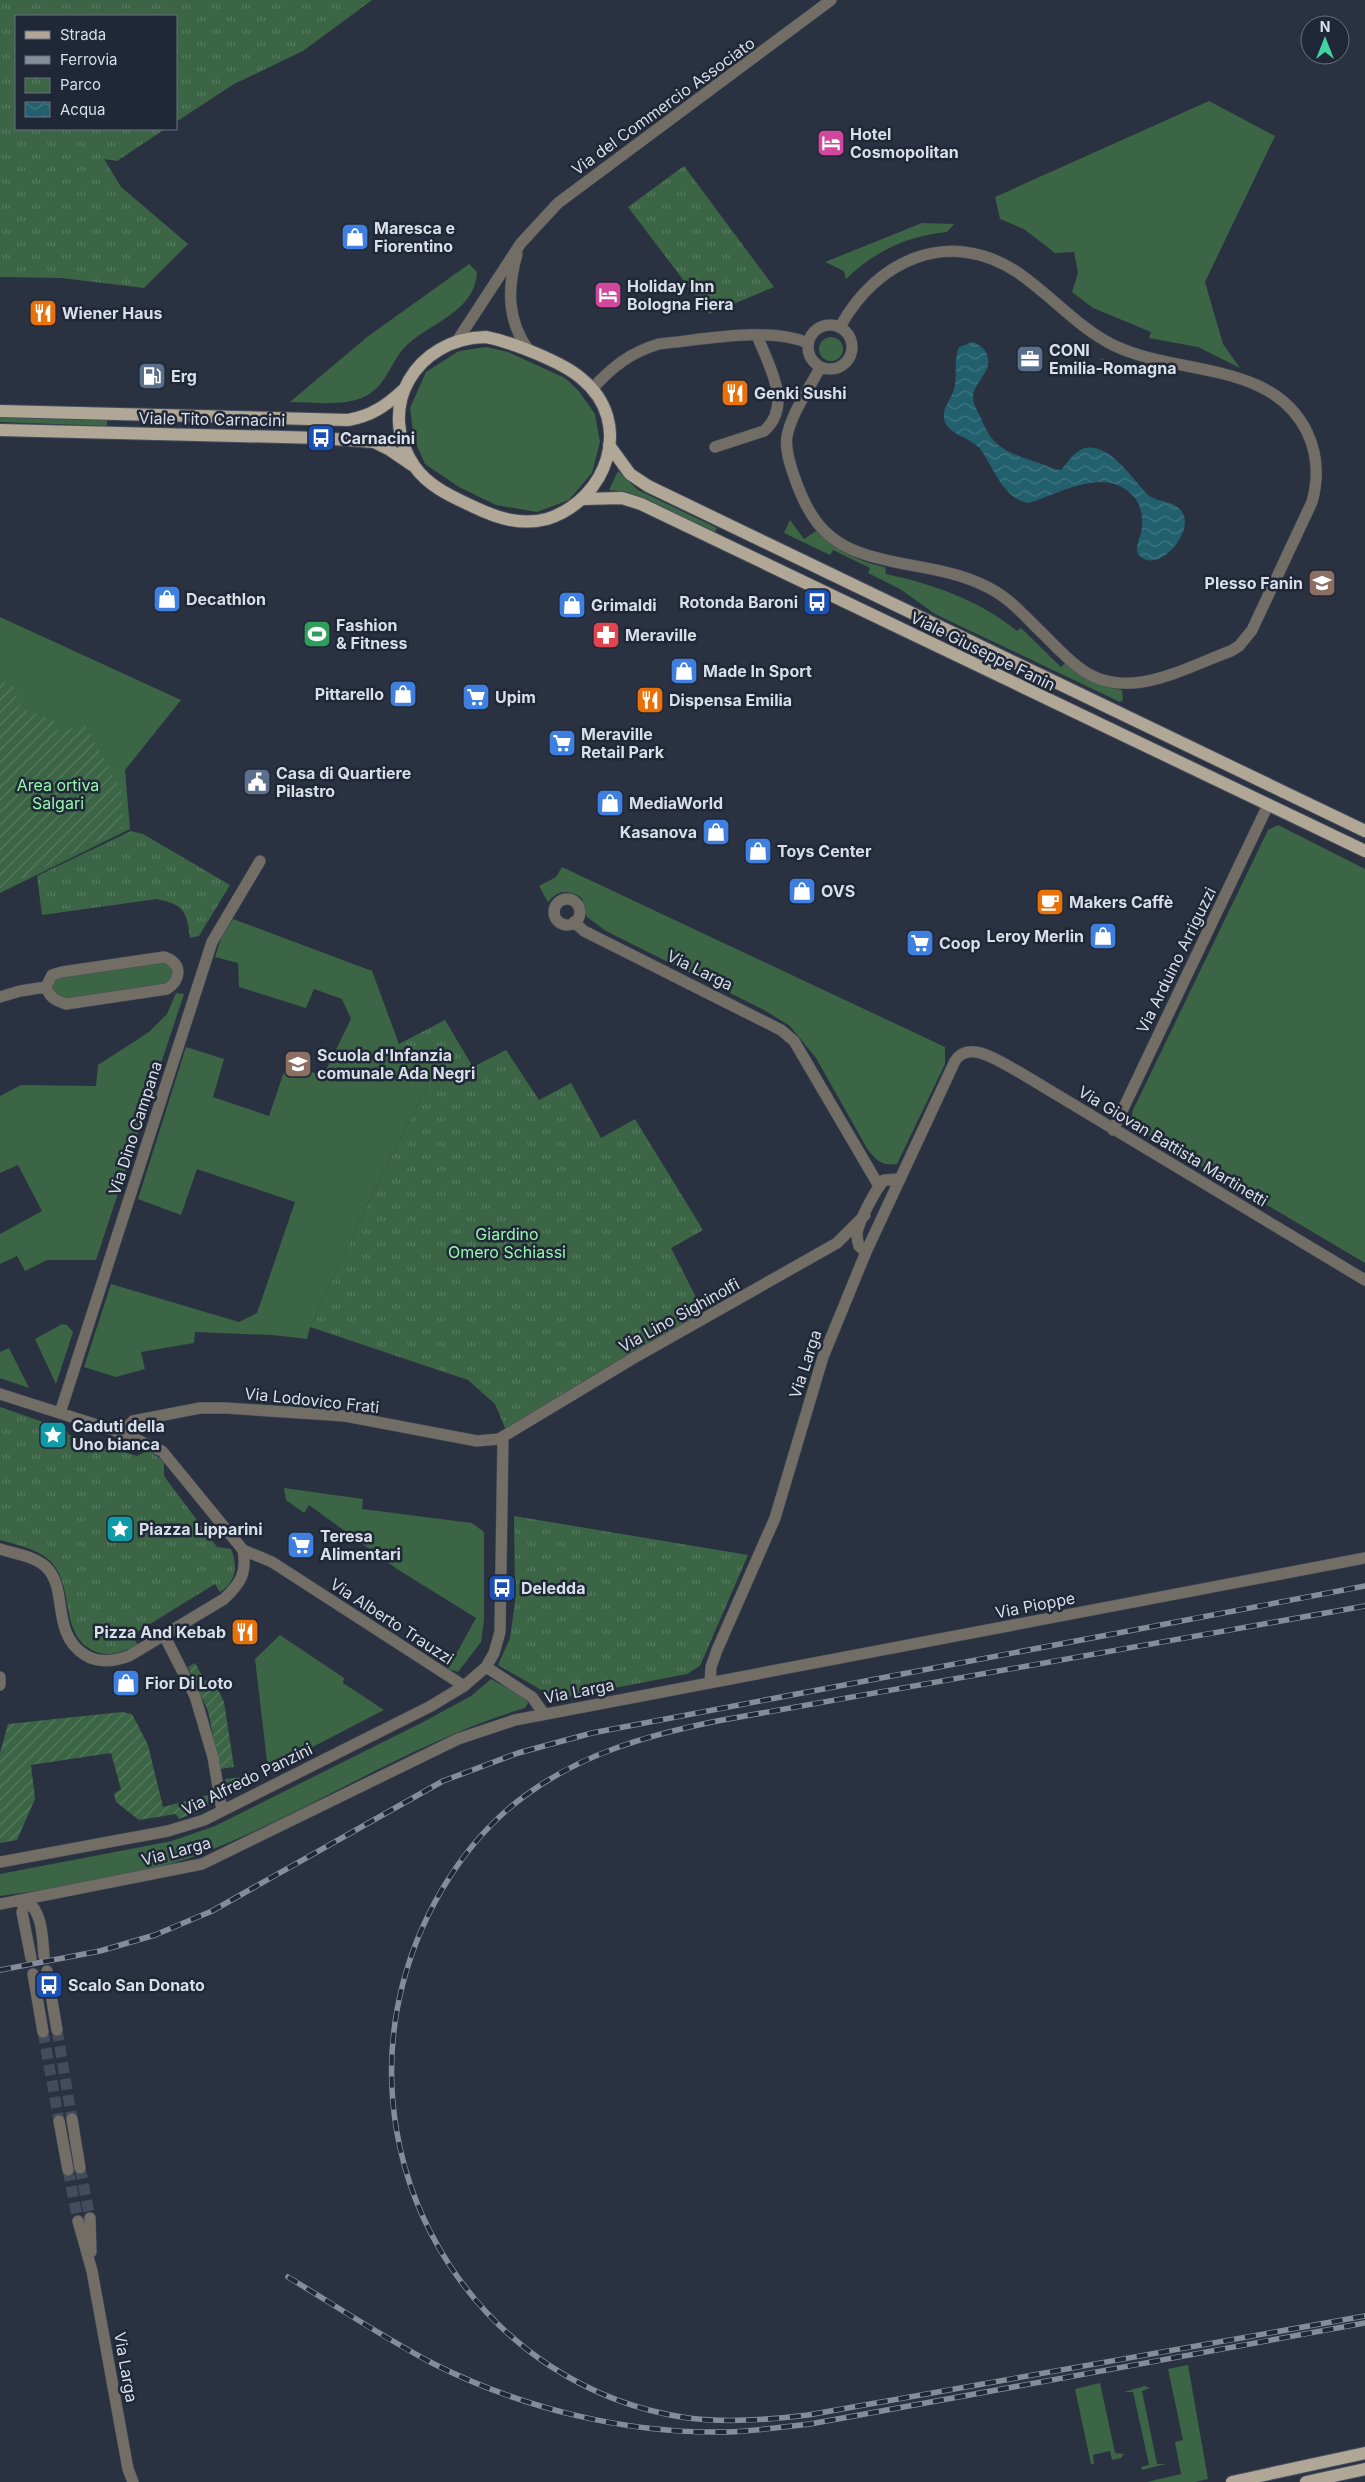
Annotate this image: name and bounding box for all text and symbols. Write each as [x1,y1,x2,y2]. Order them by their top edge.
legend [15,15,178,130]
north arrow [1300,15,1350,65]
text: N [1320,18,1330,35]
text: Strada [60,25,106,44]
street label: Via del Commercio Associato [567,33,759,179]
text: Ferrovia [60,50,117,69]
text: Parco [60,75,101,94]
text: Acqua [60,100,105,119]
place label: Hotel Cosmopolitan [850,124,959,162]
hotel icon: Hotel Cosmopolitan [816,128,846,158]
place label: Maresca e Fiorentino [374,218,455,256]
shop icon: Maresca e Fiorentino [340,222,370,252]
place label: Holiday Inn Bologna Fiera [627,276,734,314]
hotel icon: Holiday Inn Bologna Fiera [593,280,623,310]
restaurant icon: Wiener Haus [28,298,58,328]
place label: Wiener Haus [62,303,162,323]
place label: CONI Emilia-Romagna [1049,340,1176,378]
office icon: CONI Emilia-Romagna [1015,344,1045,374]
fuel station icon: Erg [137,361,167,391]
place label: Erg [171,366,197,386]
restaurant icon: Genki Sushi [720,378,750,408]
place label: Genki Sushi [754,383,847,403]
street label: Viale Tito Carnacini [138,408,286,430]
bus stop icon: Carnacini [306,423,336,453]
place label: Carnacini [340,428,415,448]
school or university icon: Plesso Fanin [1307,568,1337,598]
place label: Plesso Fanin [1205,573,1303,593]
shop icon: Decathlon [152,584,182,614]
bus stop icon: Rotonda Baroni [802,587,832,617]
place label: Decathlon [186,589,266,609]
shop icon: Grimaldi [557,590,587,620]
place label: Rotonda Baroni [679,592,798,612]
place label: Grimaldi [591,595,657,615]
street label: Viale Giuseppe Fanin [907,607,1059,695]
place label: Fashion & Fitness [336,615,408,653]
sports icon: Fashion & Fitness [302,619,332,649]
pharmacy icon: Meraville [591,620,621,650]
place label: Meraville [625,625,697,645]
shop icon: Made In Sport [669,656,699,686]
place label: Made In Sport [703,661,812,681]
shop icon: Pittarello [388,679,418,709]
supermarket icon: Upim [461,682,491,712]
place label: Pittarello [315,684,384,704]
restaurant icon: Dispensa Emilia [635,685,665,715]
place label: Upim [495,687,536,707]
place label: Dispensa Emilia [669,690,792,710]
place label: Meraville Retail Park [581,724,665,762]
supermarket icon: Meraville Retail Park [547,728,577,758]
place label: Casa di Quartiere Pilastro [276,763,411,801]
public building icon: Casa di Quartiere Pilastro [242,767,272,797]
park label: Area ortiva Salgari [17,775,99,813]
shop icon: MediaWorld [595,788,625,818]
place label: MediaWorld [629,793,723,813]
shop icon: Kasanova [701,817,731,847]
place label: Kasanova [620,822,697,842]
shop icon: Toys Center [743,836,773,866]
place label: Toys Center [777,841,872,861]
shop icon: OVS [787,876,817,906]
place label: OVS [821,881,855,901]
street label: Via Arduino Arriguzzi [1132,884,1220,1036]
cafe icon: Makers Caffè [1035,887,1065,917]
place label: Makers Caffè [1069,892,1173,912]
shop icon: Leroy Merlin [1088,921,1118,951]
place label: Leroy Merlin [987,926,1084,946]
supermarket icon: Coop [905,928,935,958]
place label: Coop [939,933,981,953]
street label: Via Larga [664,945,736,995]
place label: Scuola d'Infanzia comunale Ada Negri [317,1045,475,1083]
school or university icon: Scuola d'Infanzia comunale Ada Negri [283,1049,313,1079]
street label: Via Dino Campana [104,1059,166,1197]
street label: Via Giovan Battista Martinetti [1075,1081,1271,1211]
park label: Giardino Omero Schiassi [448,1224,566,1262]
street label: Via Lino Sighinolfi [615,1274,743,1356]
street label: Via Larga [785,1327,825,1401]
street label: Via Lodovico Frati [244,1383,380,1417]
place label: Caduti della Uno bianca [72,1416,165,1454]
place icon: Caduti della Uno bianca [38,1420,68,1450]
place icon: Piazza Lipparini [105,1514,135,1544]
place label: Piazza Lipparini [139,1519,263,1539]
place label: Teresa Alimentari [320,1526,401,1564]
supermarket icon: Teresa Alimentari [286,1530,316,1560]
bus stop icon: Deledda [487,1573,517,1603]
street label: Via Alberto Trauzzi [326,1574,458,1668]
place label: Deledda [521,1578,585,1598]
street label: Via Pioppe [993,1587,1077,1623]
restaurant icon: Pizza And Kebab [230,1617,260,1647]
place label: Pizza And Kebab [94,1622,226,1642]
shop icon: Fior Di Loto [111,1668,141,1698]
place label: Fior Di Loto [145,1673,233,1693]
street label: Via Larga [542,1674,616,1708]
street label: Via Alfredo Panzini [178,1739,316,1819]
street label: Via Larga [139,1832,213,1870]
bus stop icon: Scalo San Donato [34,1970,64,2000]
place label: Scalo San Donato [68,1975,205,1995]
street label: Via Larga [110,2330,142,2404]

